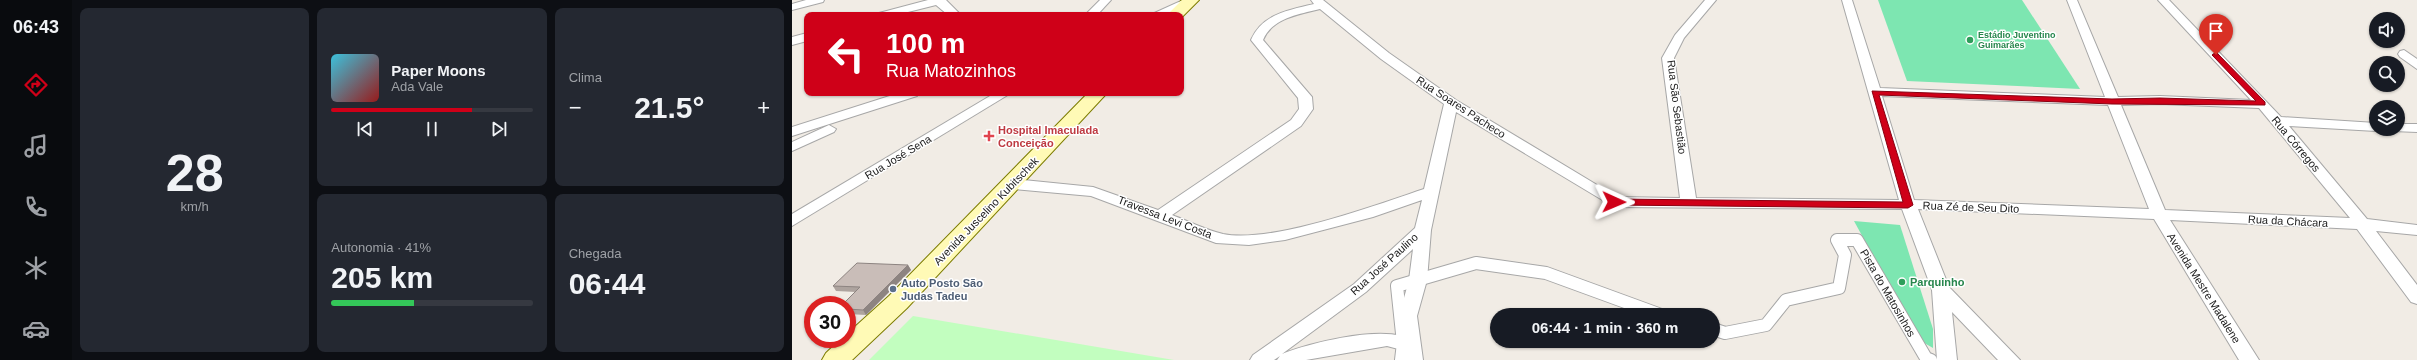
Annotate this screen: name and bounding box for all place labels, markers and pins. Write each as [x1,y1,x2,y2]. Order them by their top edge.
pin [2199,14,2233,55]
place label: Estádio Juventino Guimarães [1978,30,2056,50]
marker: Estádio Juventino Guimarães [1965,35,1975,45]
place label: Hospital Imaculada Conceição [998,124,1099,149]
marker: Hospital Imaculada Conceição [983,130,995,142]
place label: Parquinho [1910,276,1965,288]
place label: Auto Posto São Judas Tadeu [901,277,983,302]
marker: Parquinho [1897,277,1907,287]
marker: Auto Posto São Judas Tadeu [888,284,898,294]

